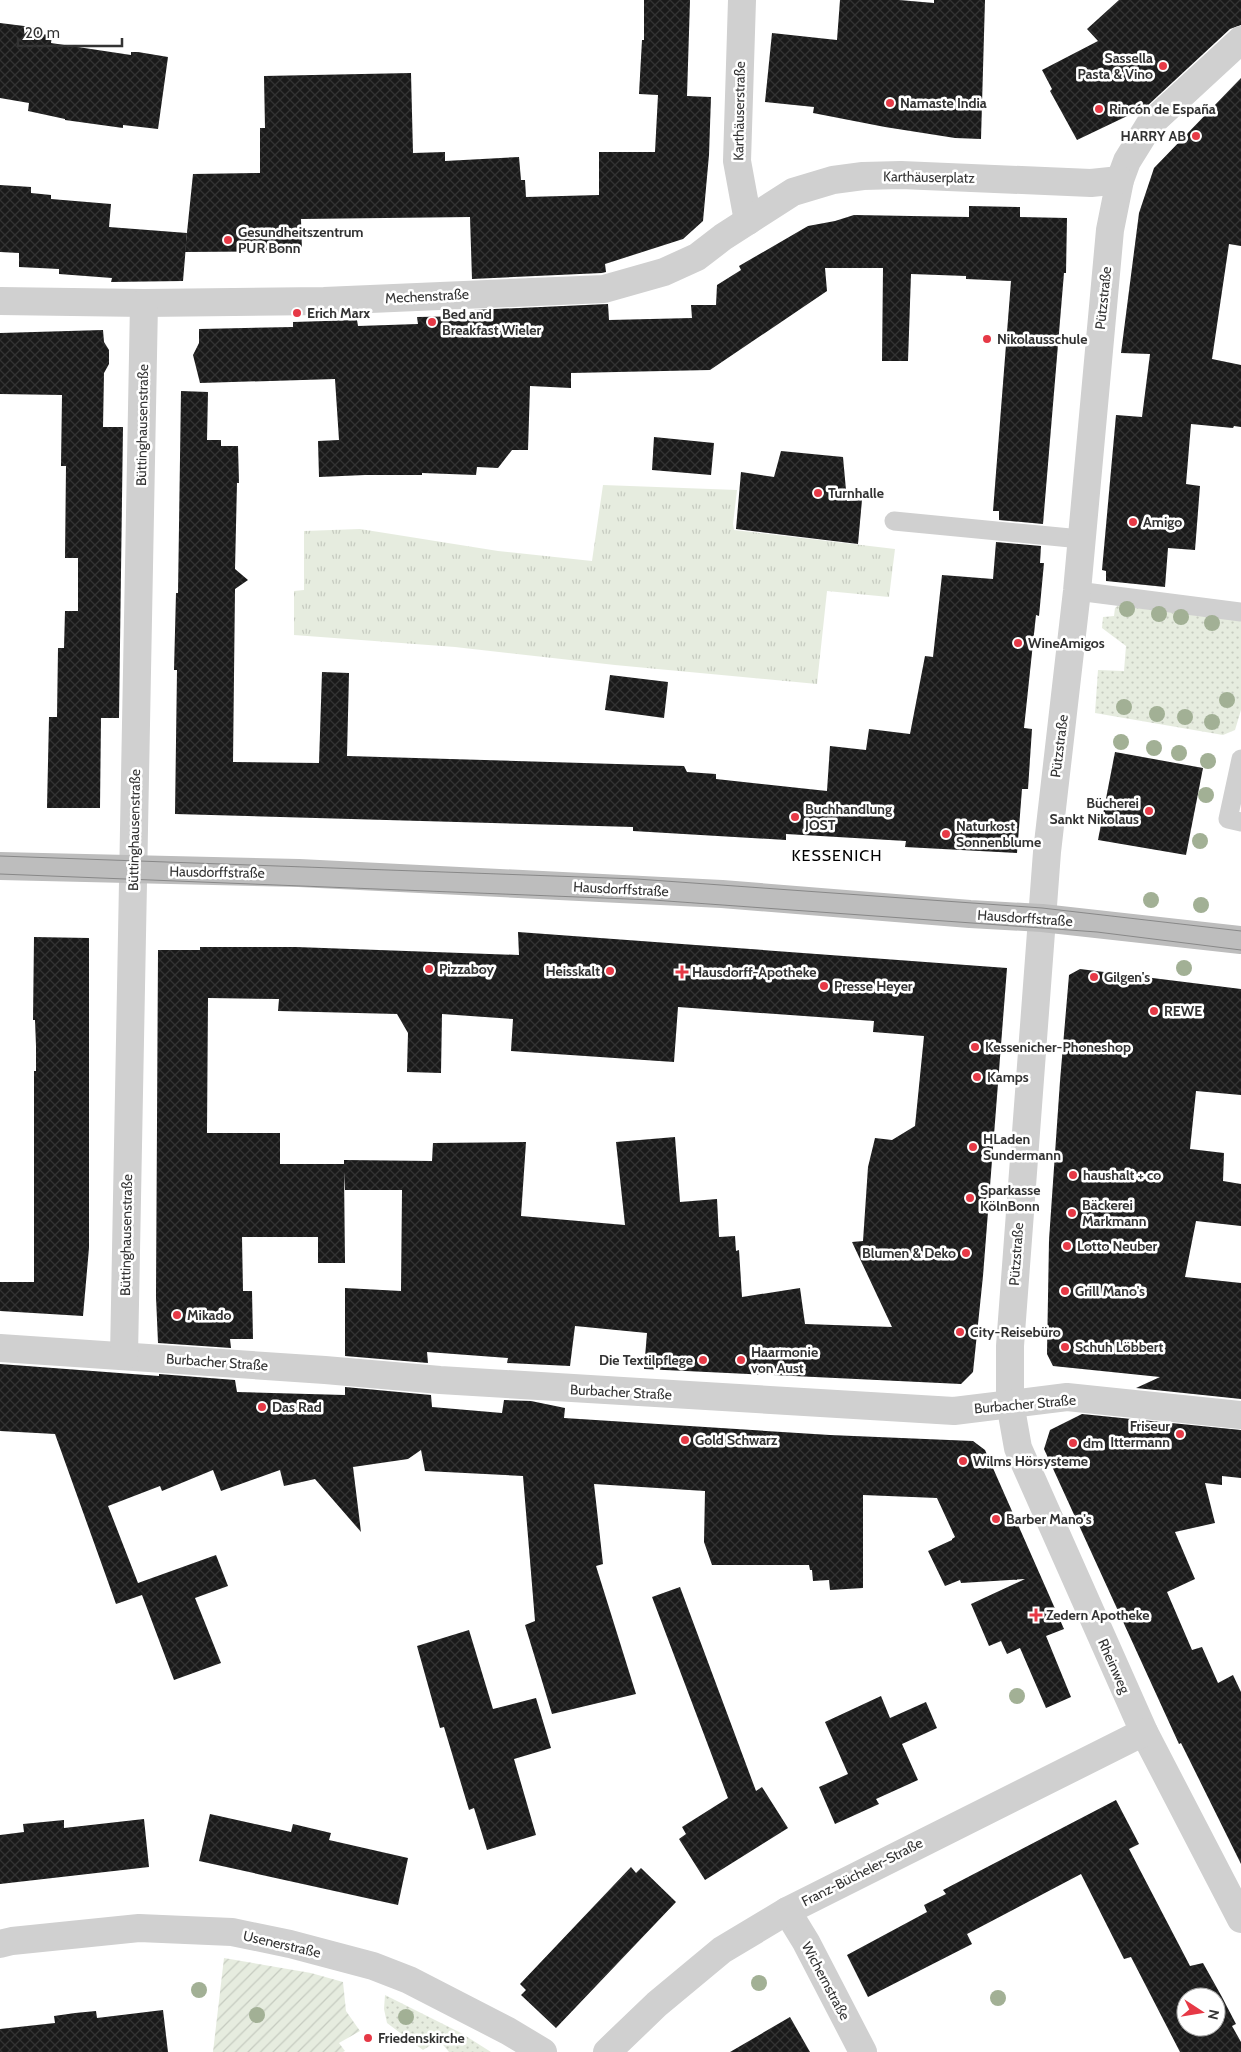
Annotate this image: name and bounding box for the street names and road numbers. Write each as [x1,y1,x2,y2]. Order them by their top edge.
street label: Karthäuserstraße [729,61,749,161]
street label: Karthäuserplatz [883,167,975,187]
street label: Pützstraße [1091,266,1115,330]
street label: Mechenstraße [385,285,469,307]
street label: Büttinghausenstraße [132,364,152,486]
street label: Pützstraße [1046,713,1072,779]
street label: Büttinghausenstraße [124,769,144,891]
street label: Hausdorffstraße [169,862,265,882]
street label: Hausdorffstraße [573,878,669,900]
street label: Hausdorffstraße [977,906,1073,930]
street label: Büttinghausenstraße [116,1174,136,1296]
street label: Pützstraße [1005,1222,1027,1286]
street label: Burbacher Straße [165,1349,269,1375]
street label: Burbacher Straße [570,1380,672,1404]
street label: Burbacher Straße [973,1391,1077,1417]
street label: Rheinweg [1094,1636,1134,1697]
street label: Franz-Bücheler-Straße [798,1834,926,1910]
street label: Usenerstraße [241,1926,323,1962]
street label: Wichernstraße [798,1939,854,2023]

